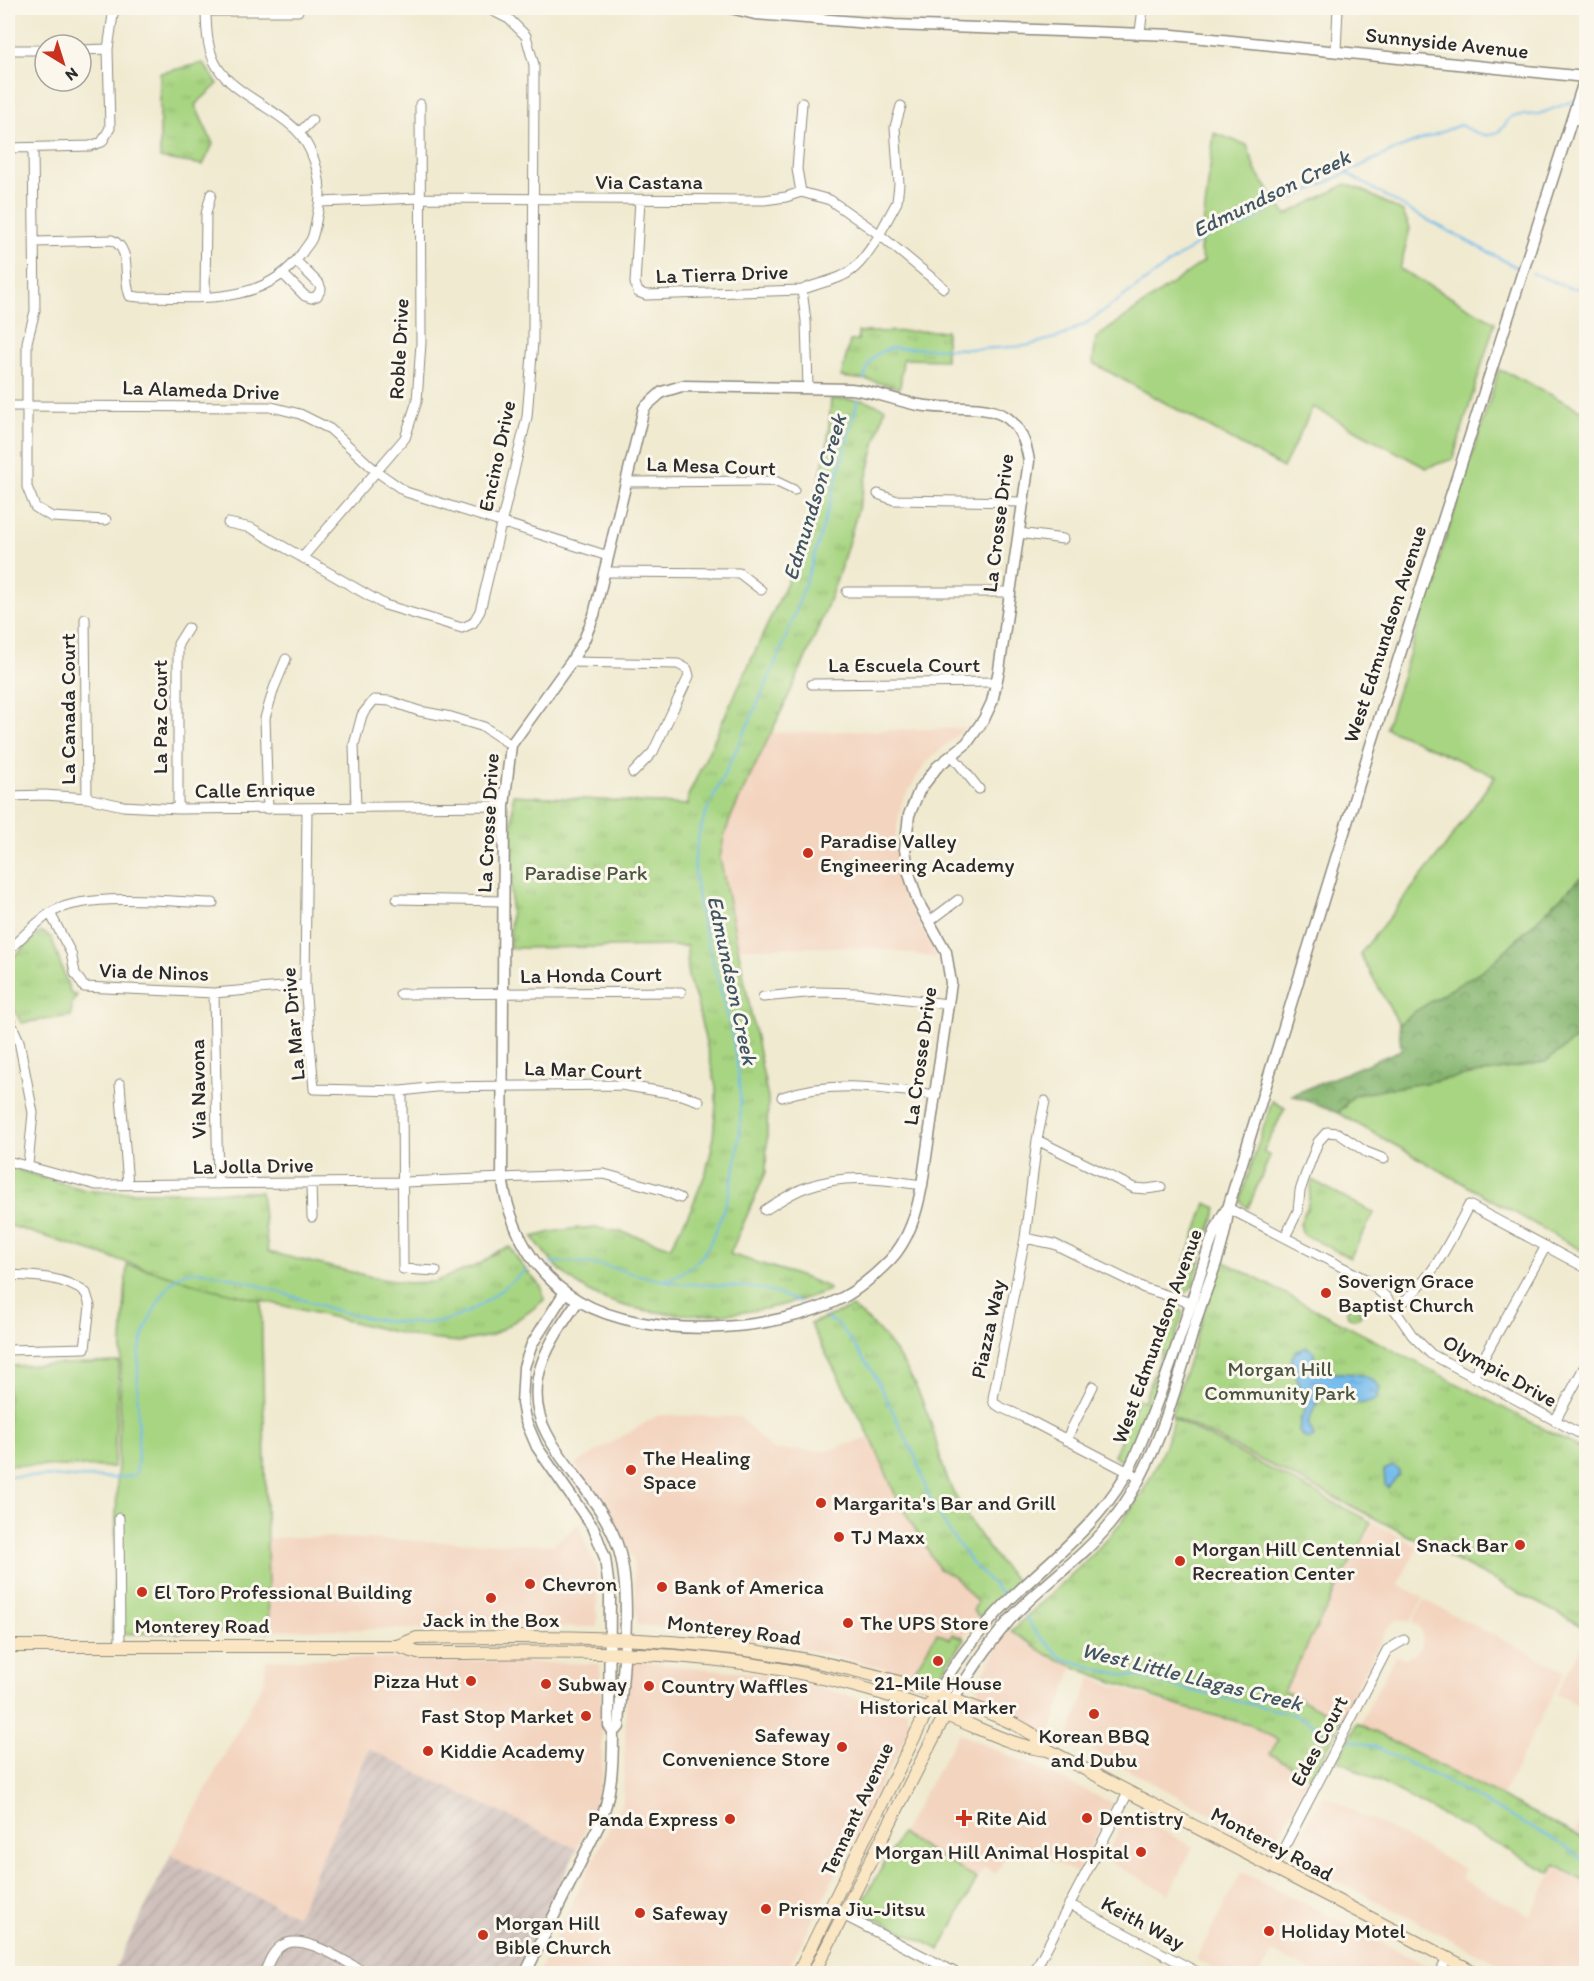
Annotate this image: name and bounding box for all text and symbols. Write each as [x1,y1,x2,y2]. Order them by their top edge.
street label: Sunnyside Avenue [1364,22,1530,63]
north arrow [33,33,93,93]
text: N [62,64,82,85]
water label: Edmundson Creek [1188,143,1356,243]
street label: Via Castana [595,169,703,194]
street label: La Tierra Drive [655,259,789,288]
street label: Roble Drive [383,298,414,400]
street label: La Alameda Drive [122,374,280,405]
street label: Encino Drive [473,398,520,514]
water label: Edmundson Creek [776,409,853,583]
street label: La Mesa Court [646,451,776,480]
street label: La Crosse Drive [977,452,1018,594]
street label: West Edmundson Avenue [1338,522,1431,746]
street label: La Canada Court [55,633,80,785]
street label: La Escuela Court [828,652,980,677]
street label: La Paz Court [147,660,172,774]
street label: La Crosse Drive [471,753,504,893]
street label: Calle Enrique [195,776,315,803]
place label: Paradise Valley Engineering Academy [820,828,1014,877]
marker: Paradise Valley Engineering Academy [801,846,815,860]
park label: Paradise Park [524,860,648,885]
water label: Edmundson Creek [701,893,764,1069]
street label: Via de Ninos [99,957,209,986]
street label: La Honda Court [520,961,662,988]
street label: La Mar Drive [275,966,310,1082]
street label: La Crosse Drive [897,985,942,1127]
street label: Via Navona [184,1039,211,1139]
street label: La Mar Court [524,1055,643,1084]
street label: La Jolla Drive [192,1152,314,1179]
street label: West Edmundson Avenue [1106,1225,1207,1447]
place label: Soverign Grace Baptist Church [1338,1268,1474,1317]
street label: Piazza Way [965,1277,1010,1381]
marker: Soverign Grace Baptist Church [1319,1286,1333,1300]
street label: Olympic Drive [1439,1329,1562,1412]
park label: Morgan Hill Community Park [1204,1356,1356,1405]
place label: The Healing Space [643,1445,750,1494]
marker: The Healing Space [624,1463,638,1477]
place label: Margarita's Bar and Grill [833,1490,1056,1515]
marker: Margarita's Bar and Grill [814,1496,828,1510]
place label: TJ Maxx [851,1524,925,1549]
marker: TJ Maxx [832,1530,846,1544]
place label: Snack Bar [1416,1532,1509,1557]
place label: Morgan Hill Centennial Recreation Center [1192,1536,1400,1585]
marker: Snack Bar [1513,1538,1527,1552]
marker: Morgan Hill Centennial Recreation Center [1173,1554,1187,1568]
place label: Chevron [542,1571,618,1596]
place label: Bank of America [674,1574,824,1599]
marker: Chevron [523,1577,537,1591]
place label: El Toro Professional Building [154,1579,412,1604]
marker: Bank of America [655,1580,669,1594]
marker: El Toro Professional Building [135,1585,149,1599]
marker: Jack in the Box [484,1591,498,1605]
place label: Jack in the Box [423,1607,560,1632]
street label: Monterey Road [666,1609,803,1650]
place label: The UPS Store [860,1610,989,1635]
street label: Monterey Road [135,1613,269,1638]
marker: The UPS Store [841,1616,855,1630]
water label: West Little Llagas Creek [1079,1636,1307,1717]
marker: 21-Mile House Historical Marker [931,1654,945,1668]
place label: Pizza Hut [373,1668,459,1693]
place label: 21-Mile House Historical Marker [860,1670,1017,1719]
place label: Subway [558,1671,627,1696]
place label: Country Waffles [661,1673,808,1698]
marker: Pizza Hut [464,1674,478,1688]
marker: Subway [539,1677,553,1691]
marker: Country Waffles [642,1679,656,1693]
street label: Edes Court [1284,1691,1353,1790]
place label: Fast Stop Market [421,1703,574,1728]
marker: Korean BBQ and Dubu [1087,1707,1101,1721]
marker: Fast Stop Market [579,1709,593,1723]
place label: Safeway Convenience Store [662,1722,830,1771]
place label: Korean BBQ and Dubu [1038,1723,1150,1772]
place label: Kiddie Academy [440,1738,585,1763]
street label: Tennant Avenue [815,1738,898,1880]
marker: Safeway Convenience Store [835,1740,849,1754]
marker: Kiddie Academy [421,1744,435,1758]
street label: Monterey Road [1207,1801,1338,1886]
place label: Rite Aid [976,1805,1047,1830]
place label: Dentistry [1099,1805,1183,1830]
place label: Panda Express [588,1806,718,1831]
marker: Rite Aid [957,1811,971,1825]
marker: Dentistry [1080,1811,1094,1825]
marker: Panda Express [723,1812,737,1826]
place label: Morgan Hill Animal Hospital [875,1839,1129,1864]
marker: Morgan Hill Animal Hospital [1134,1845,1148,1859]
street label: Keith Way [1097,1890,1189,1955]
place label: Prisma Jiu-Jitsu [778,1896,926,1921]
place label: Safeway [652,1900,728,1925]
marker: Prisma Jiu-Jitsu [759,1902,773,1916]
marker: Safeway [633,1906,647,1920]
place label: Morgan Hill Bible Church [495,1910,611,1959]
place label: Holiday Motel [1281,1918,1405,1943]
marker: Holiday Motel [1262,1924,1276,1938]
marker: Morgan Hill Bible Church [476,1928,490,1942]

